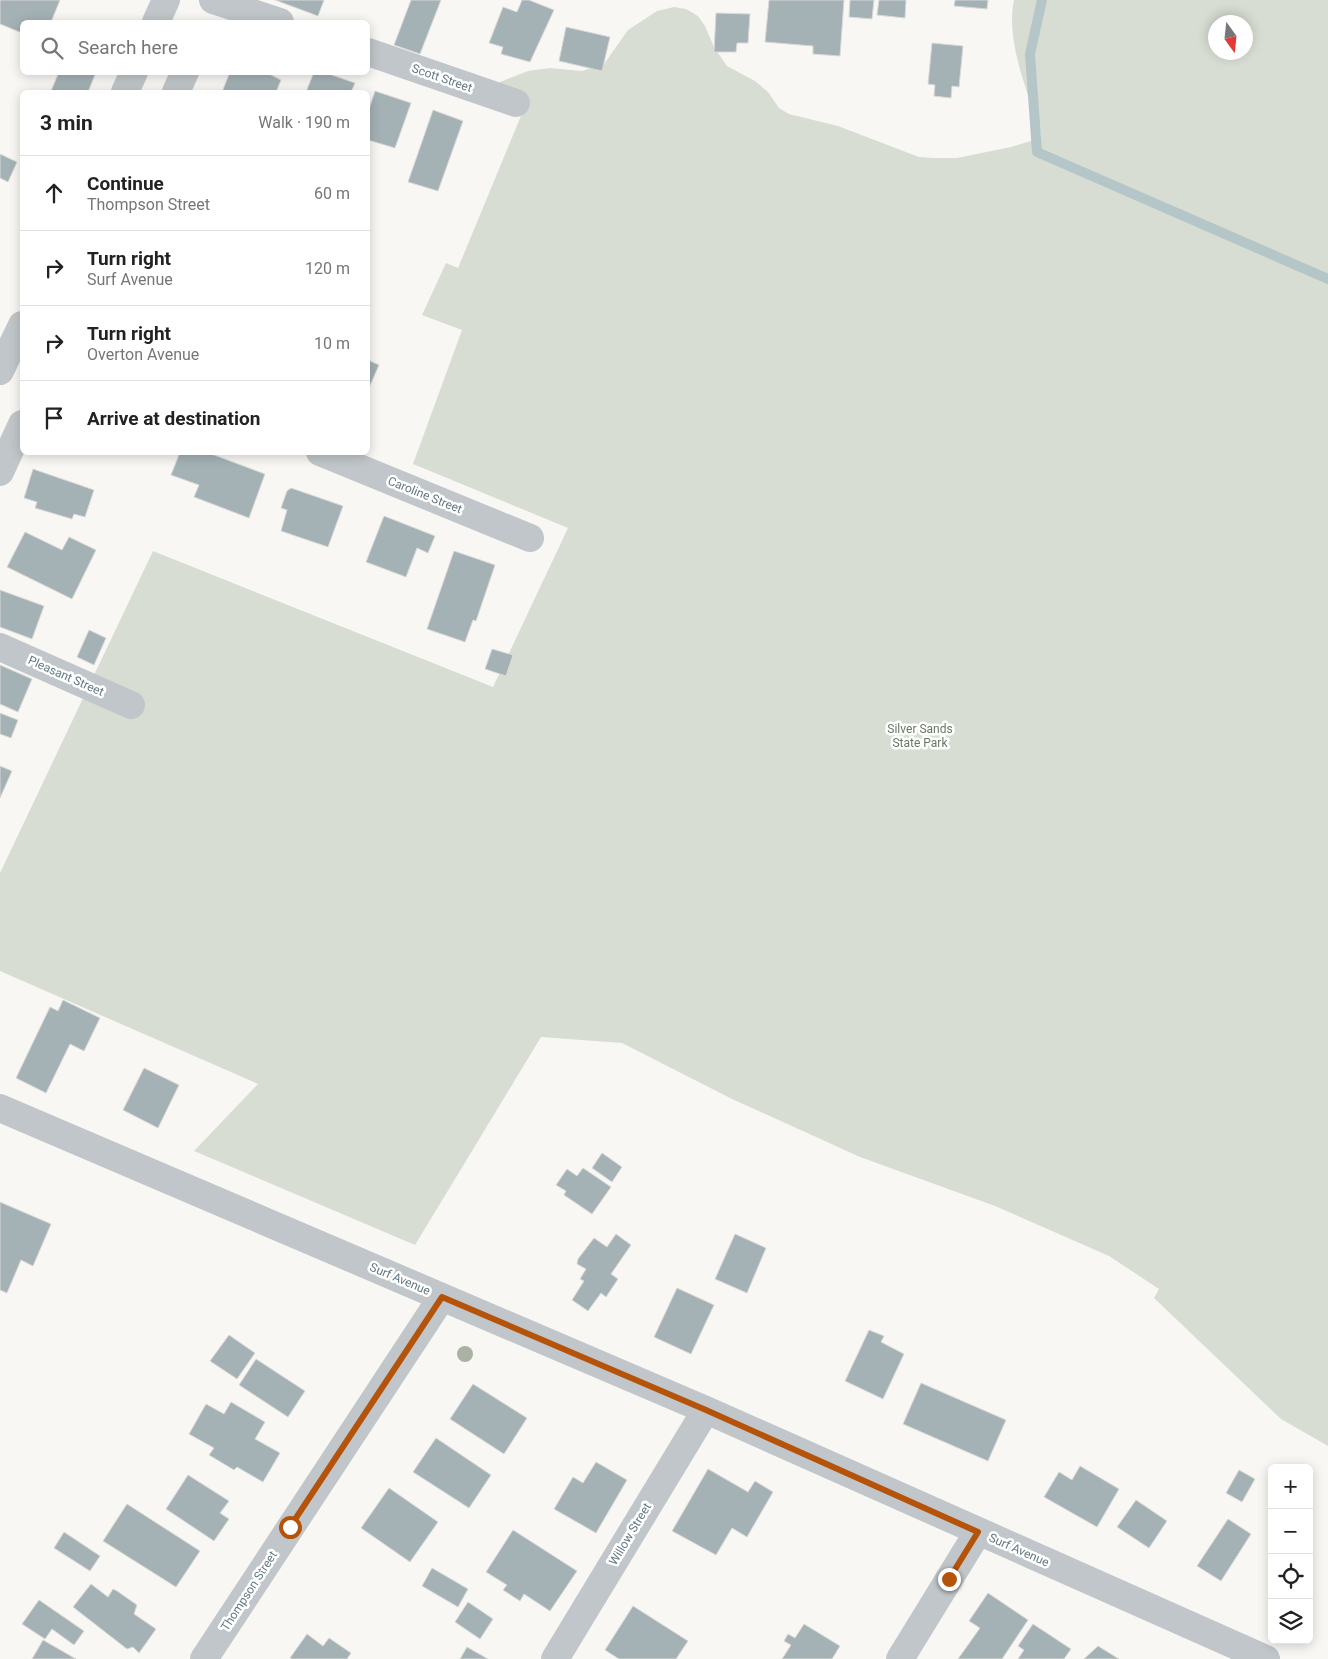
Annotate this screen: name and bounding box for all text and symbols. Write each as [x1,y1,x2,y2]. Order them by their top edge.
north arrow [1208,15,1253,60]
search box [20,20,370,75]
icon: search [38,34,66,62]
text: Search here [78,36,178,59]
street label: Scott Street [410,61,474,95]
text: 3 min [40,111,93,135]
text: Walk · 190 m [258,113,350,132]
text: Continue [87,172,164,195]
icon: ahead [40,179,68,207]
text: 60 m [314,184,350,203]
text: Thompson Street [87,195,210,214]
text: Turn right [87,247,171,270]
icon: right [40,254,68,282]
text: 120 m [305,259,350,278]
text: Surf Avenue [87,270,173,289]
text: Turn right [87,322,171,345]
icon: right [40,329,68,357]
text: 10 m [314,334,350,353]
text: Overton Avenue [87,345,199,364]
icon: arrive [40,404,68,432]
text: Arrive at destination [87,407,260,430]
street label: Caroline Street [386,474,464,516]
street label: Pleasant Street [26,653,106,699]
park label: Silver Sands State Park [887,722,953,750]
street label: Surf Avenue [368,1260,432,1298]
map controls [1268,1464,1313,1644]
button: + [1268,1464,1313,1509]
street label: Willow Street [606,1500,654,1568]
button: − [1268,1509,1313,1554]
route start [279,1516,302,1539]
street label: Surf Avenue [987,1531,1051,1569]
street label: Thompson Street [218,1548,280,1633]
button: locate [1268,1554,1313,1599]
route end [938,1568,961,1591]
button: layers [1268,1599,1313,1644]

